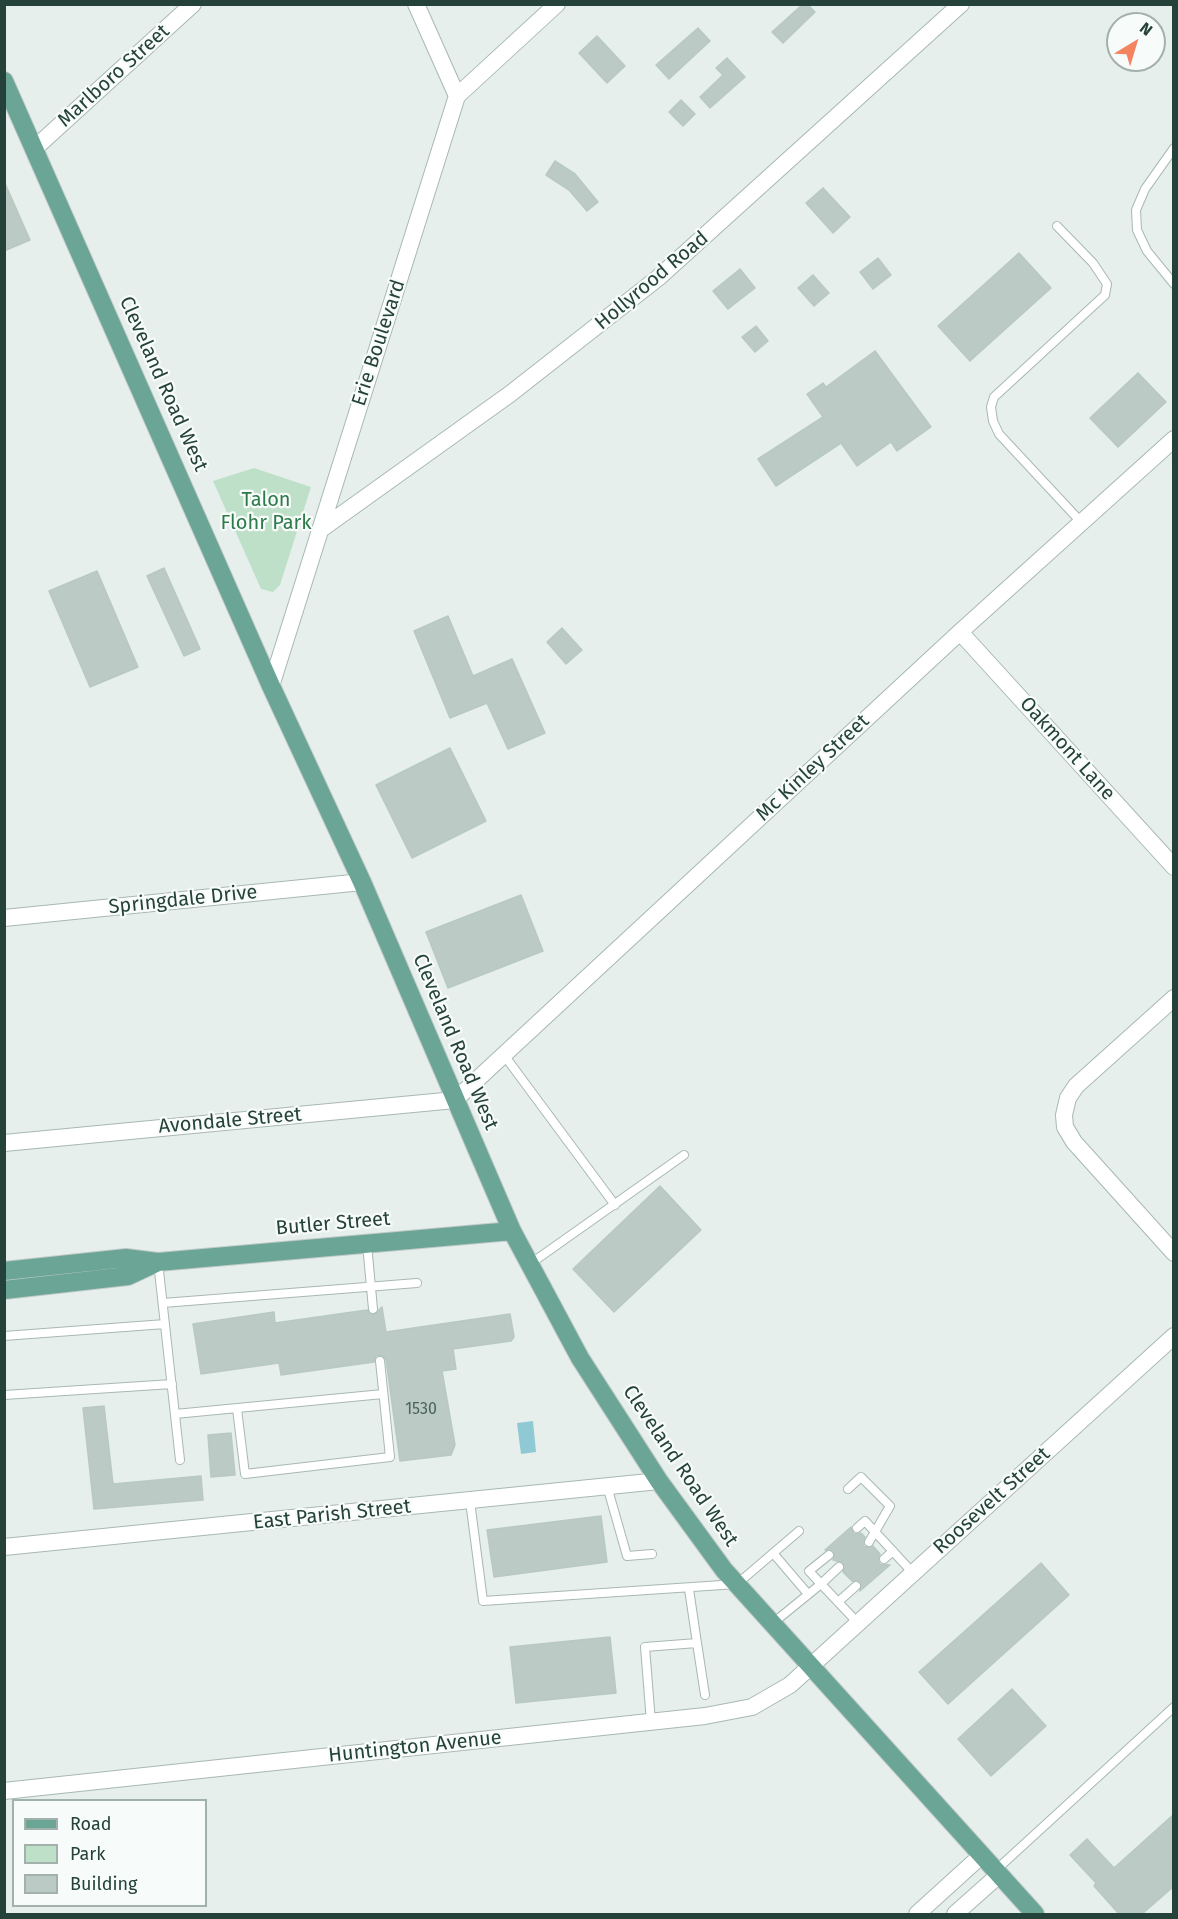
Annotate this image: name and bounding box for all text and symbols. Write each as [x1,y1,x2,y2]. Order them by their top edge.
north arrow [1106,12,1166,72]
text: N [1136,18,1156,40]
street label: Marlboro Street [53,20,175,132]
street label: Hollyrood Road [590,227,714,335]
street label: Erie Boulevard [347,277,411,409]
street label: Cleveland Road West [114,293,212,475]
park label: Talon Flohr Park [220,488,312,535]
street label: Oakmont Lane [1014,692,1120,806]
street label: Mc Kinley Street [752,710,874,826]
street label: Springdale Drive [107,880,259,920]
street label: Cleveland Road West [407,950,503,1134]
street label: Avondale Street [157,1103,303,1139]
street label: Butler Street [275,1207,391,1241]
street label: Cleveland Road West [617,1381,743,1551]
house number: 1530 [405,1400,437,1420]
street label: Roosevelt Street [929,1442,1055,1560]
street label: East Parish Street [252,1495,412,1535]
street label: Huntington Avenue [327,1726,503,1768]
legend [12,1799,207,1907]
text: Road [70,1813,112,1835]
text: Park [70,1843,105,1865]
text: Building [70,1873,137,1895]

